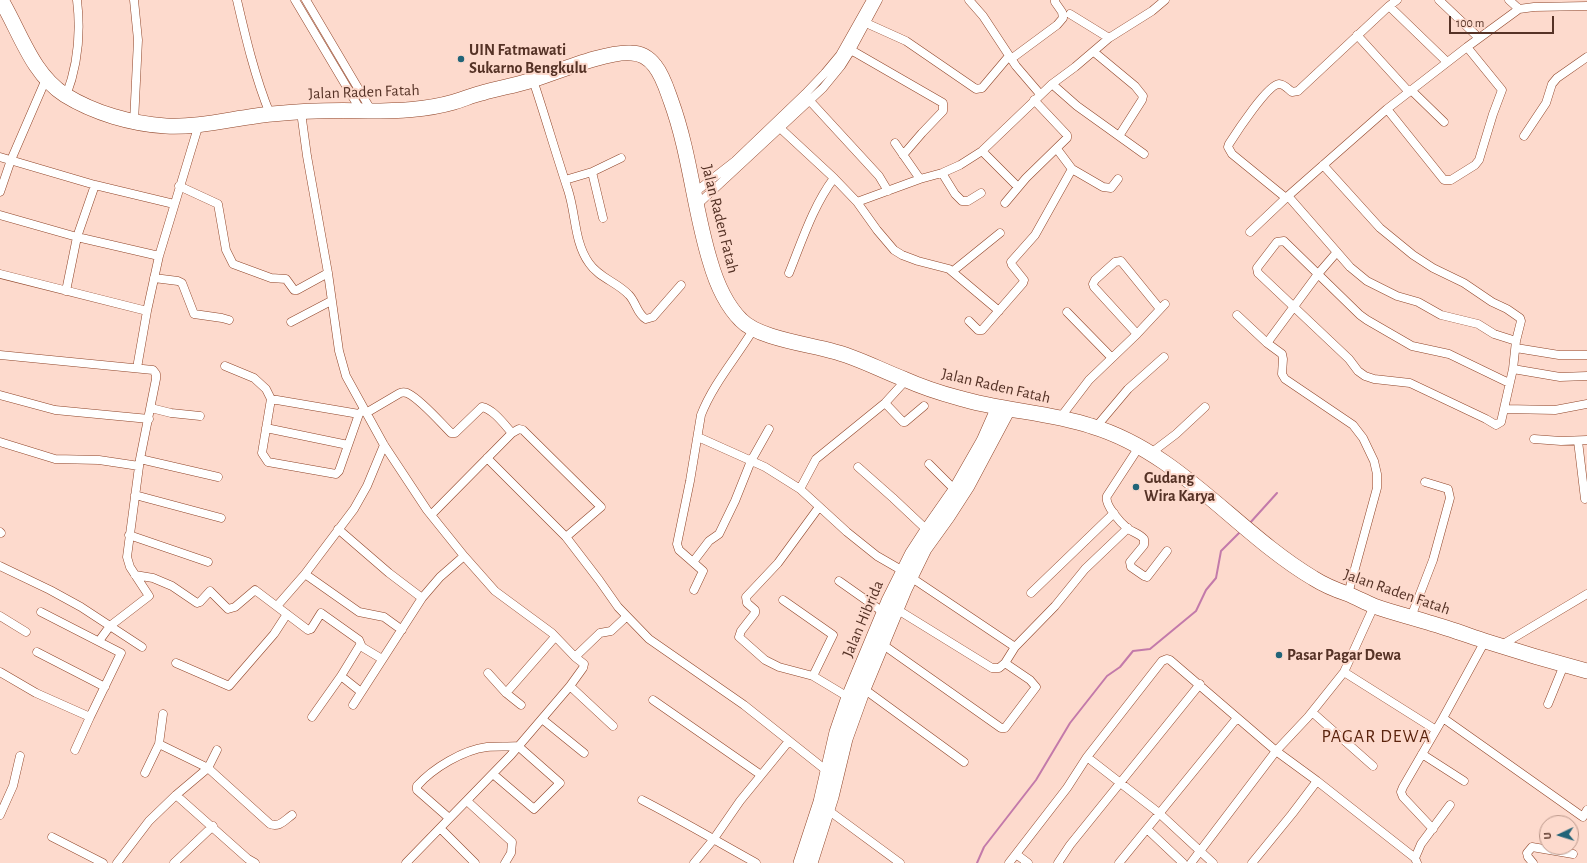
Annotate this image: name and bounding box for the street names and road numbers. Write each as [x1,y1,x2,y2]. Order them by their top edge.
street label: Jalan Raden Fatah [308,80,420,104]
street label: Jalan Raden Fatah [697,163,743,275]
street label: Jalan Raden Fatah [940,364,1052,408]
street label: Jalan Raden Fatah [1341,565,1453,619]
street label: Jalan Hibrida [838,578,888,660]

